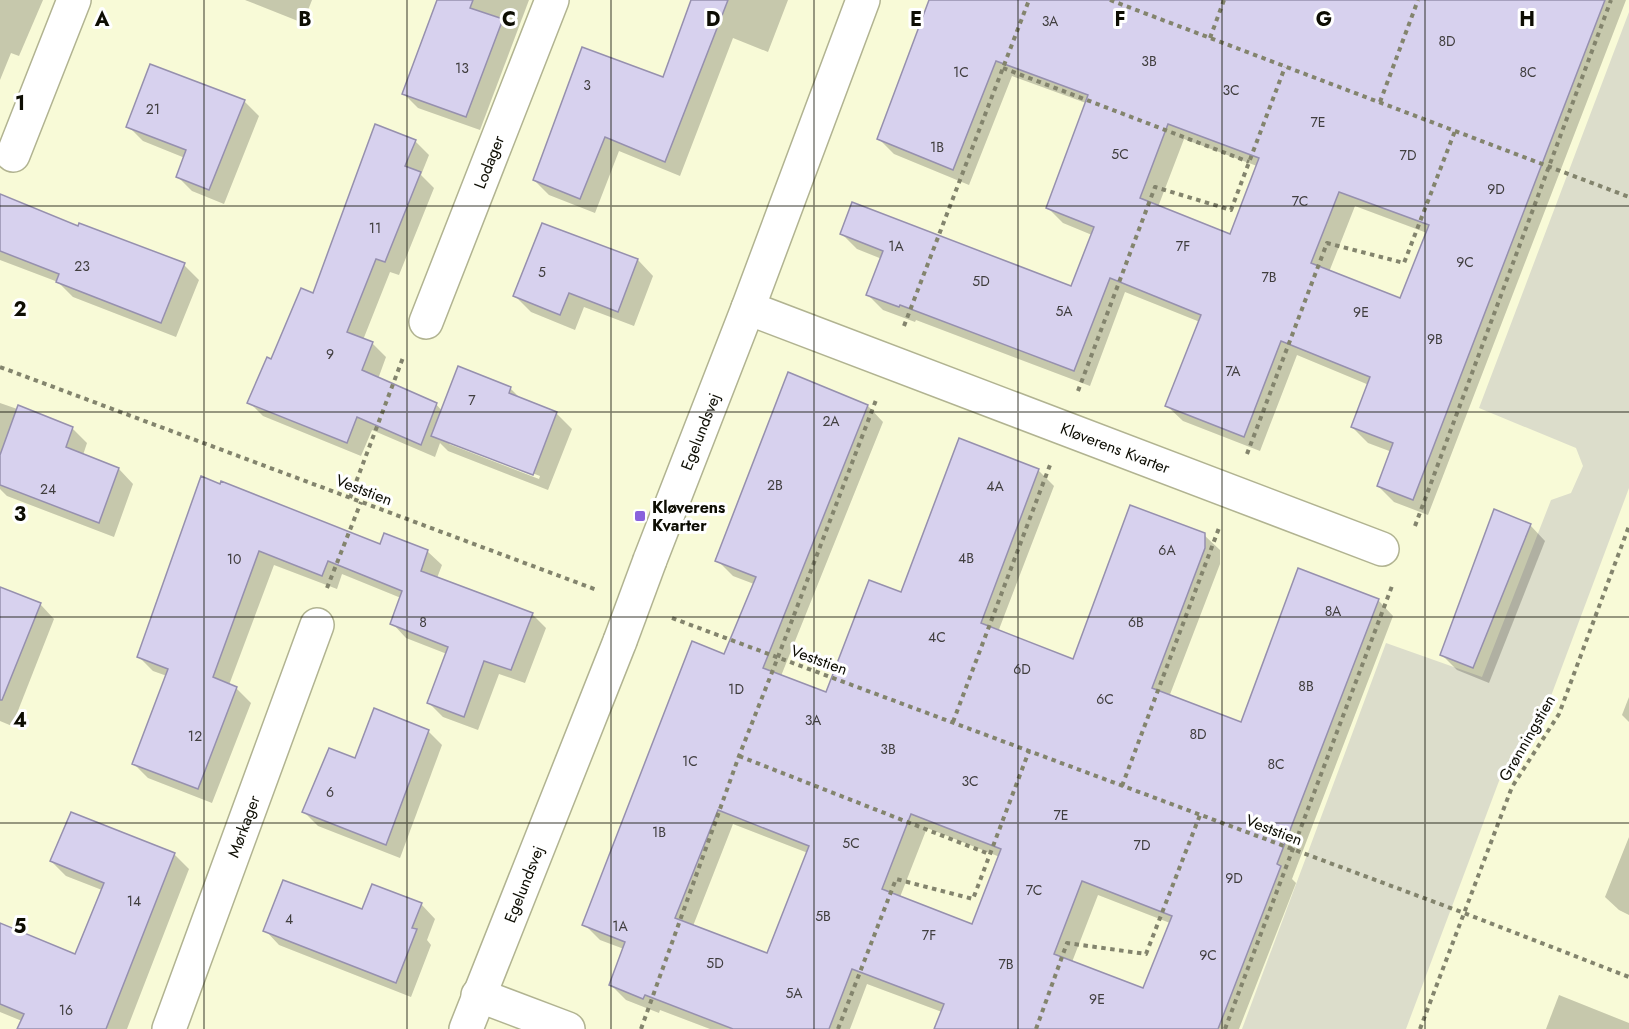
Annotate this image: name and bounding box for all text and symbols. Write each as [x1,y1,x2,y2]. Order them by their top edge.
text: A [94,5,110,34]
text: B [298,5,312,34]
text: C [502,5,516,34]
text: D [706,5,720,34]
text: E [910,5,922,34]
text: F [1114,5,1126,34]
text: G [1316,5,1332,34]
text: H [1519,5,1535,34]
house number: 3A [1042,11,1059,31]
house number: 8D [1438,31,1456,51]
house number: 3B [1141,51,1157,71]
house number: 13 [455,58,469,78]
house number: 1C [953,62,969,82]
house number: 8C [1519,62,1537,82]
house number: 3 [583,75,591,95]
house number: 3C [1222,80,1240,100]
text: 1 [15,89,25,118]
house number: 21 [146,99,160,119]
house number: 7E [1310,112,1326,132]
street label: Lodager [468,131,510,192]
house number: 1B [930,137,944,157]
house number: 5C [1111,144,1129,164]
house number: 7D [1400,145,1416,165]
house number: 9D [1487,179,1505,199]
house number: 7C [1292,191,1308,211]
house number: 11 [369,218,381,238]
house number: 1A [888,236,905,256]
house number: 7F [1176,236,1190,256]
house number: 9C [1456,252,1474,272]
house number: 23 [74,256,90,276]
house number: 5 [538,262,546,282]
house number: 7B [1261,267,1277,287]
house number: 5D [972,271,990,291]
text: 2 [13,295,27,324]
house number: 5A [1055,301,1073,321]
house number: 9E [1353,302,1369,322]
house number: 9B [1427,329,1443,349]
house number: 9 [326,344,334,364]
house number: 7A [1225,361,1241,381]
street label: Egelundsvej [675,389,725,473]
house number: 7 [468,390,476,410]
house number: 2A [822,411,840,431]
street label: Kløverens Kvarter [1057,416,1174,479]
street label: Veststien [332,469,396,511]
house number: 2B [767,475,783,495]
house number: 4A [986,476,1004,496]
house number: 24 [40,479,56,499]
place label: Kløverens Kvarter [652,496,725,537]
text: 3 [14,500,26,529]
marker: Kløverens Kvarter [633,509,647,523]
house number: 6A [1158,540,1176,560]
house number: 4B [958,548,974,568]
house number: 10 [227,549,241,569]
house number: 8A [1325,601,1342,621]
house number: 8 [419,612,427,632]
house number: 6B [1128,612,1144,632]
house number: 4C [928,627,946,647]
street label: Veststien [787,639,851,681]
house number: 6D [1013,659,1031,679]
house number: 8B [1298,676,1314,696]
house number: 1D [728,679,744,699]
house number: 6C [1096,689,1114,709]
street label: Grønningstien [1493,691,1561,785]
text: 4 [13,706,27,735]
house number: 3A [805,710,822,730]
house number: 8D [1189,724,1207,744]
house number: 12 [188,726,202,746]
house number: 3B [880,739,896,759]
house number: 1C [682,751,698,771]
house number: 8C [1267,754,1285,774]
house number: 3C [961,771,979,791]
house number: 6 [326,782,334,802]
street label: Mørkager [221,791,265,861]
house number: 7E [1053,805,1069,825]
street label: Veststien [1242,809,1306,851]
house number: 1B [652,822,666,842]
house number: 5C [842,833,860,853]
house number: 7D [1134,835,1150,855]
street label: Egelundsvej [498,842,549,926]
house number: 9D [1225,868,1243,888]
house number: 7C [1026,880,1042,900]
house number: 14 [127,891,141,911]
house number: 5B [815,906,831,926]
house number: 4 [285,909,293,929]
text: 5 [14,912,27,941]
house number: 1A [612,916,629,936]
house number: 7F [922,925,936,945]
house number: 9C [1199,945,1217,965]
house number: 5D [706,953,724,973]
house number: 7B [998,954,1014,974]
house number: 5A [785,983,803,1003]
house number: 9E [1089,989,1105,1009]
house number: 16 [59,1000,73,1020]

